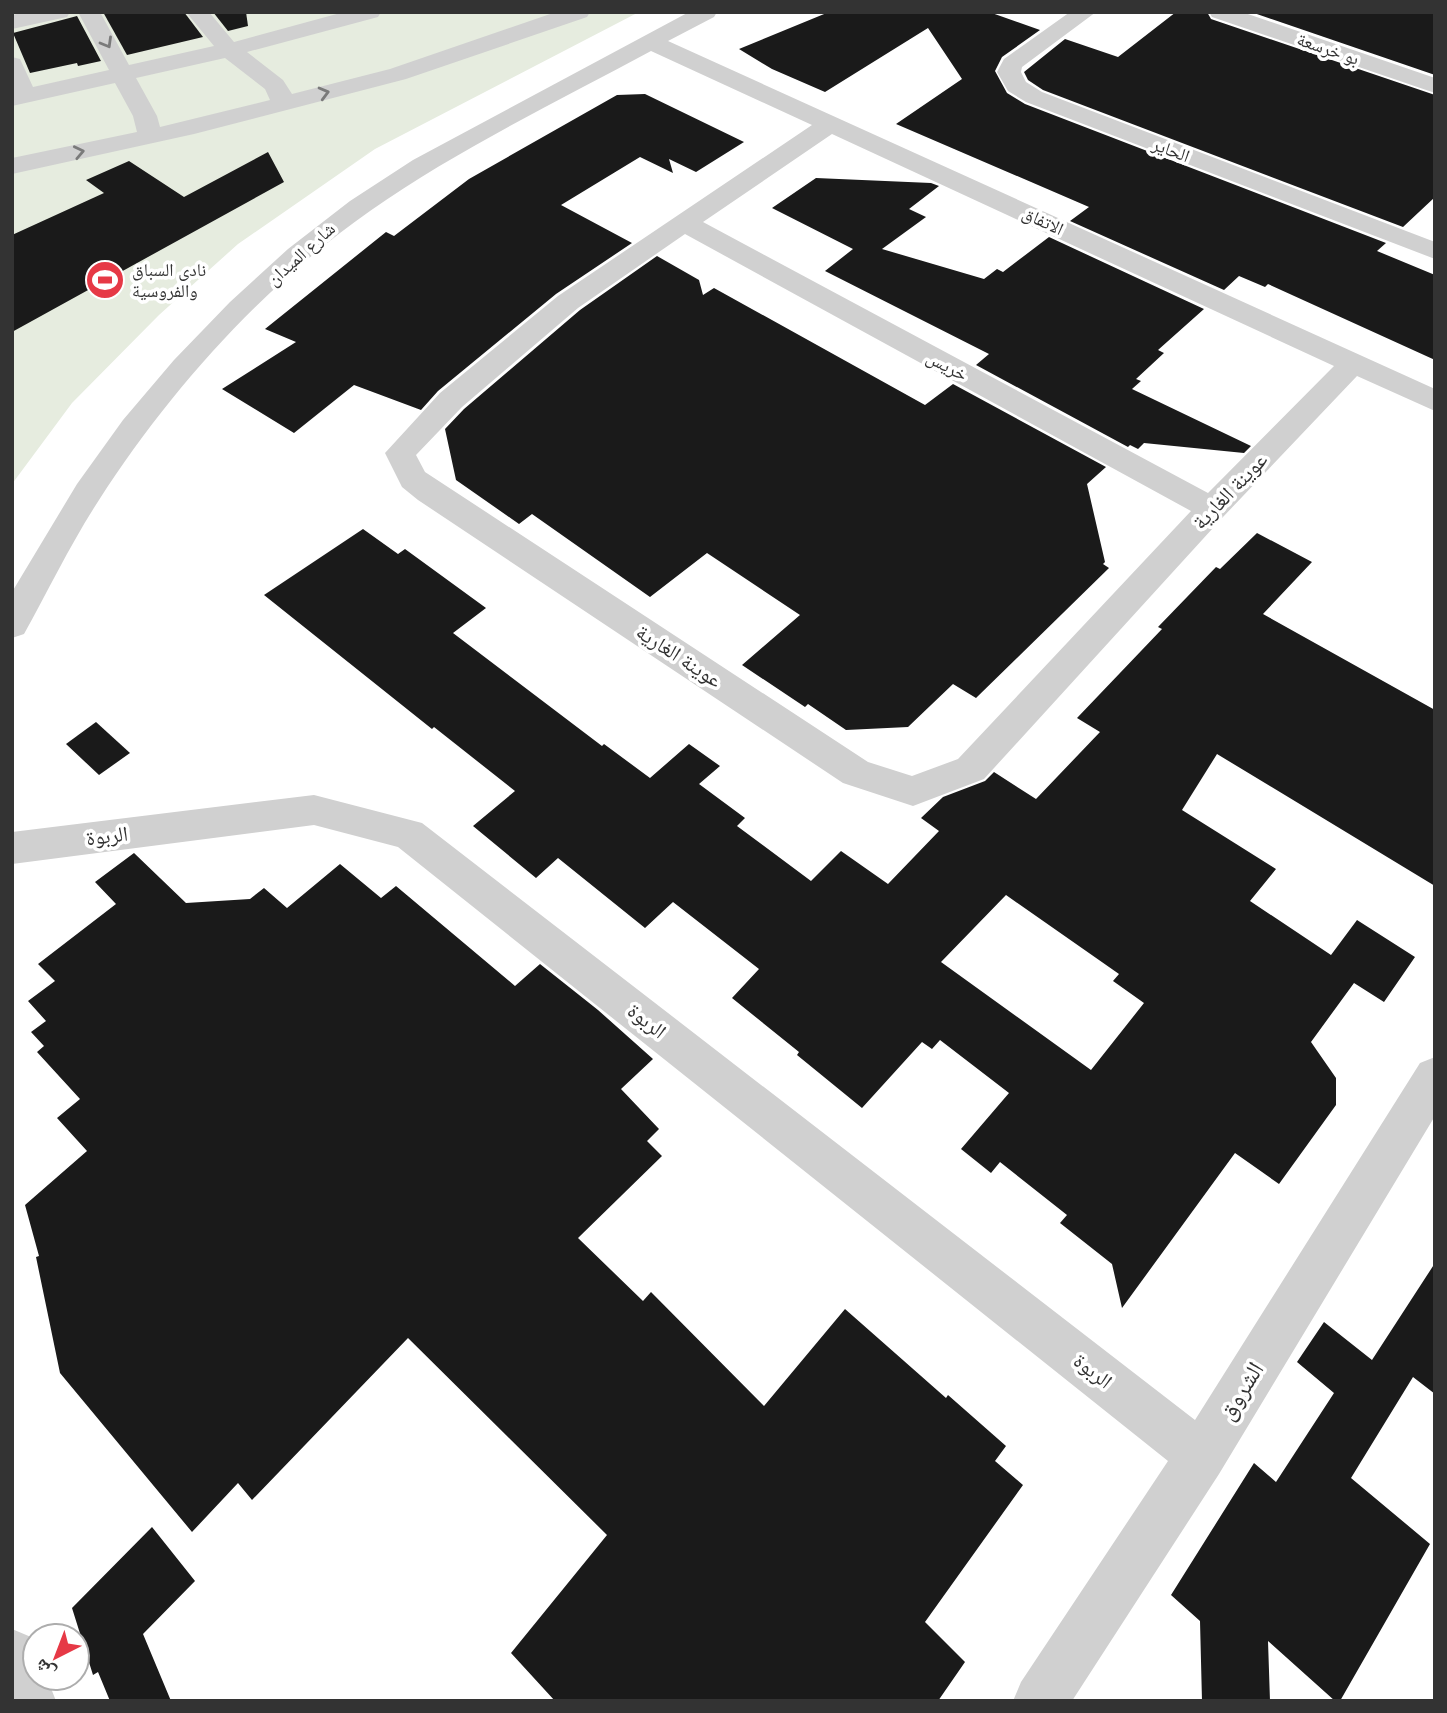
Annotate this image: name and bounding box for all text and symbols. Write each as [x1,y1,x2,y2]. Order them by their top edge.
street label: بو خرسعة [1294,26,1363,70]
one-way arrow [99,35,112,48]
one-way arrow [318,87,330,101]
street label: الحاير [1148,131,1193,167]
one-way arrow [73,146,85,160]
street label: الاتفاق [1019,200,1068,240]
street label: شارع الميدان [261,216,340,290]
place label: نادي السباق والفروسية [132,257,206,302]
sports icon: نادي السباق والفروسية [84,259,126,301]
street label: خريس [923,344,972,386]
street label: عوينة الغارية [1186,445,1273,535]
street label: عوينة الغارية [631,617,728,694]
street label: الربوة [84,819,129,851]
street label: الربوة [622,996,673,1044]
street label: الربوة [1068,1346,1119,1394]
street label: الشروق [1209,1355,1270,1426]
north arrow [21,1622,91,1692]
text: ش [28,1653,61,1686]

